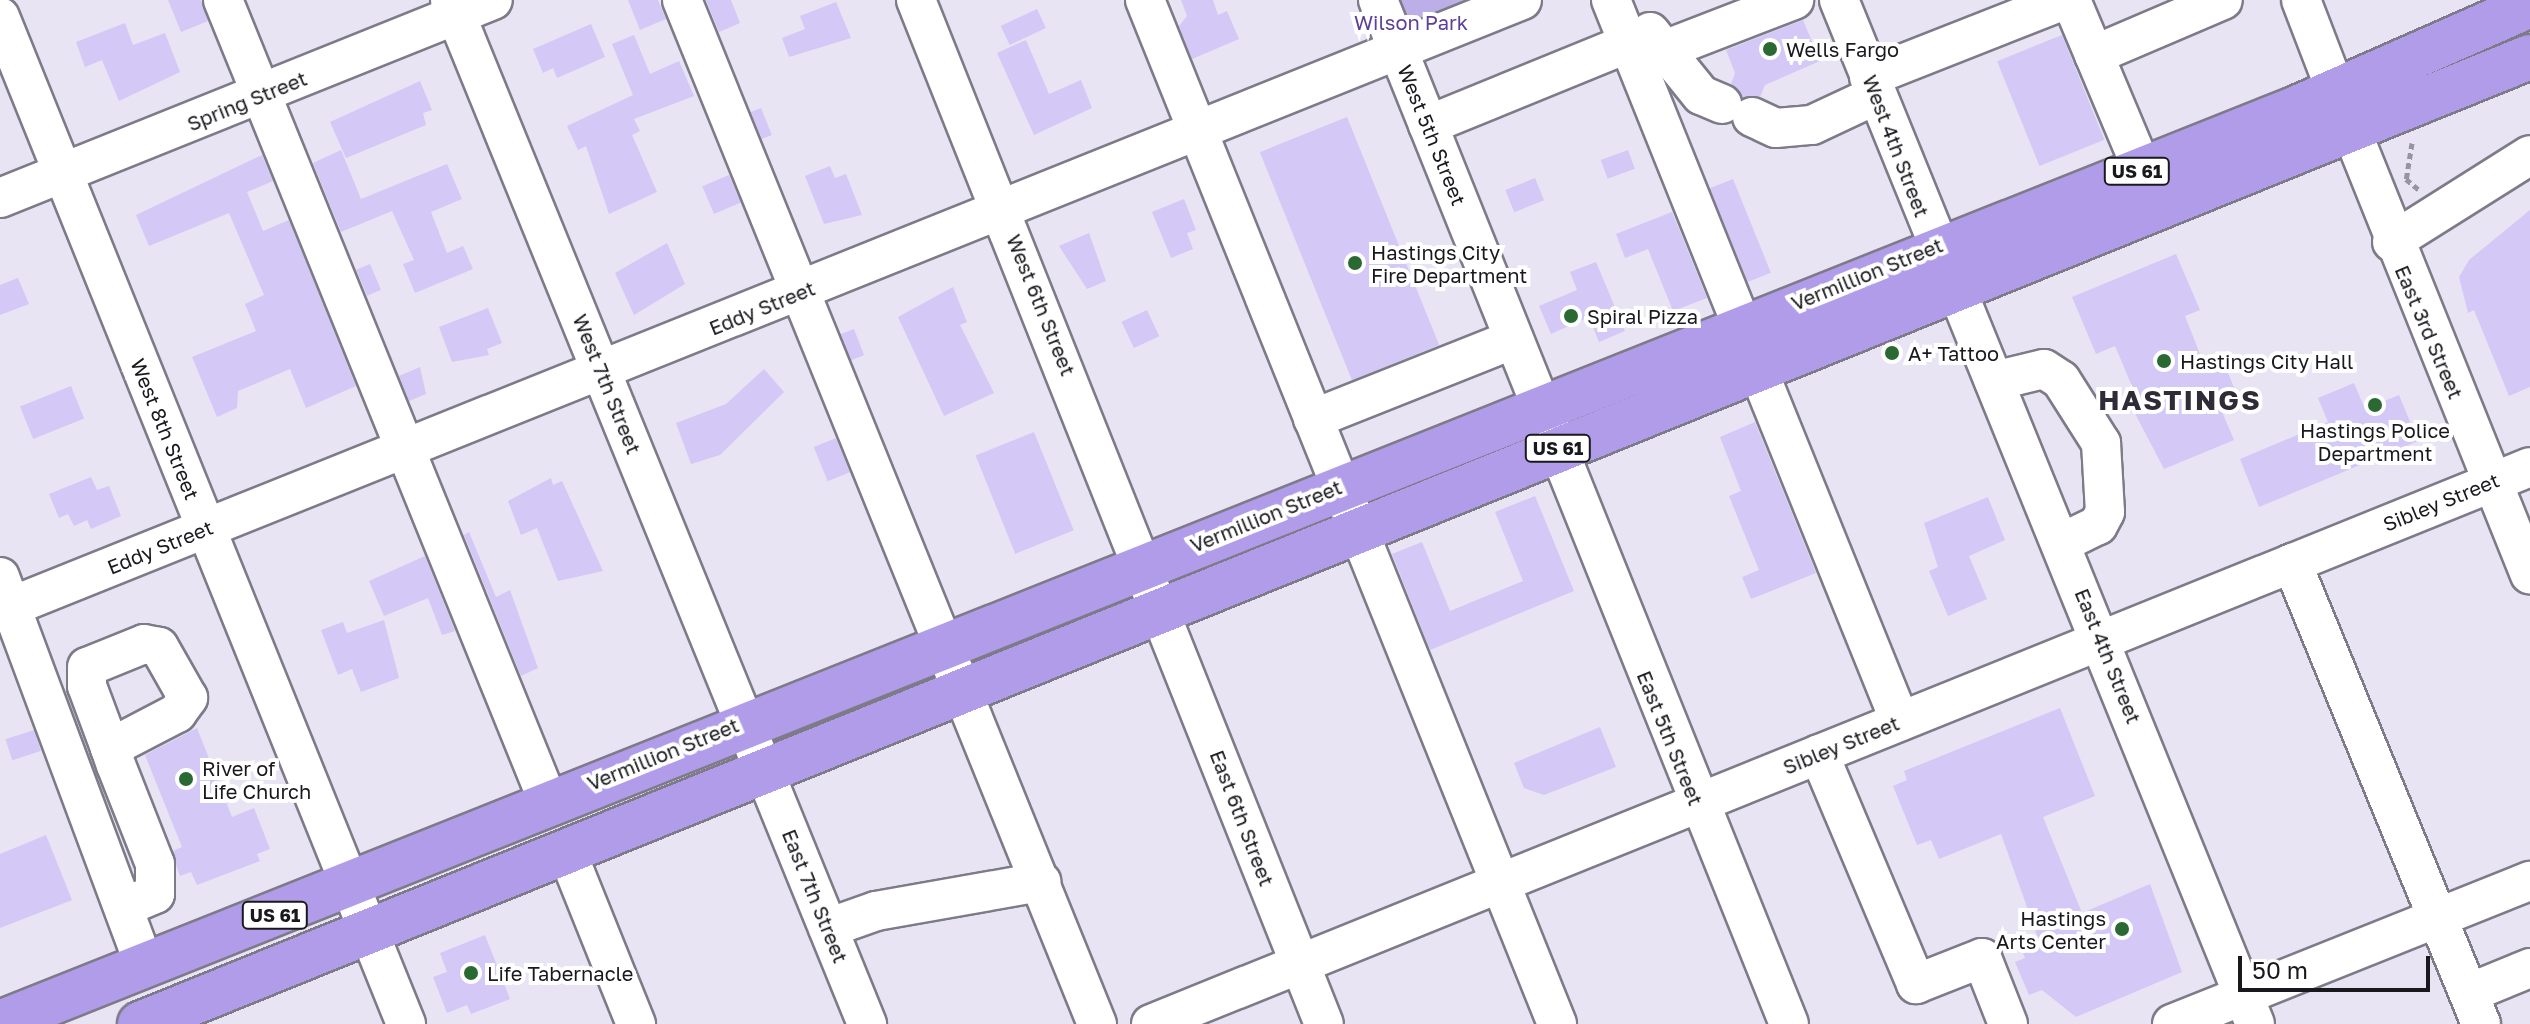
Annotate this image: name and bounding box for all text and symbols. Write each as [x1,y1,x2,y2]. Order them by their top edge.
park label: Wilson Park [1354,10,1468,34]
place label: Wells Fargo [1786,37,1899,61]
marker: Wells Fargo [1761,40,1779,58]
street label: West 5th Street [1393,61,1471,209]
street label: Spring Street [184,66,310,136]
street label: West 4th Street [1858,72,1934,220]
road number: US 61 [2103,157,2171,185]
street label: West 6th Street [1002,231,1080,379]
street label: Vermillion Street [1788,233,1946,315]
place label: Hastings City Fire Department [1371,240,1527,287]
marker: Hastings City Fire Department [1346,254,1364,272]
street label: East 3rd Street [2390,262,2468,402]
street label: Eddy Street [706,276,818,340]
place label: Spiral Pizza [1587,304,1698,328]
marker: Spiral Pizza [1562,307,1580,325]
street label: West 7th Street [568,311,646,457]
place label: A+ Tattoo [1908,341,1999,365]
marker: A+ Tattoo [1883,344,1901,362]
place label: Hastings City Hall [2180,349,2354,373]
marker: Hastings City Hall [2155,352,2173,370]
street label: West 8th Street [126,355,204,503]
district label: HASTINGS [2098,383,2262,417]
marker: Hastings Police Department [2366,396,2384,414]
place label: Hastings Police Department [2300,418,2450,465]
road number: US 61 [1524,434,1592,462]
street label: Sibley Street [2379,468,2503,536]
street label: Vermillion Street [1187,475,1345,557]
street label: Eddy Street [104,515,216,579]
street label: East 4th Street [2070,585,2146,727]
street label: East 5th Street [1632,667,1708,809]
street label: Sibley Street [1779,711,1903,779]
street label: Vermillion Street [584,713,742,795]
street label: East 6th Street [1205,747,1279,889]
place label: River of Life Church [202,756,311,803]
marker: River of Life Church [177,770,195,788]
street label: East 7th Street [777,826,853,966]
road number: US 61 [241,901,309,929]
place label: Hastings Arts Center [1996,906,2106,953]
marker: Hastings Arts Center [2113,920,2131,938]
scale bar [2242,940,2434,990]
text: 50 m [2252,955,2308,984]
place label: Life Tabernacle [487,961,633,985]
marker: Life Tabernacle [462,964,480,982]

